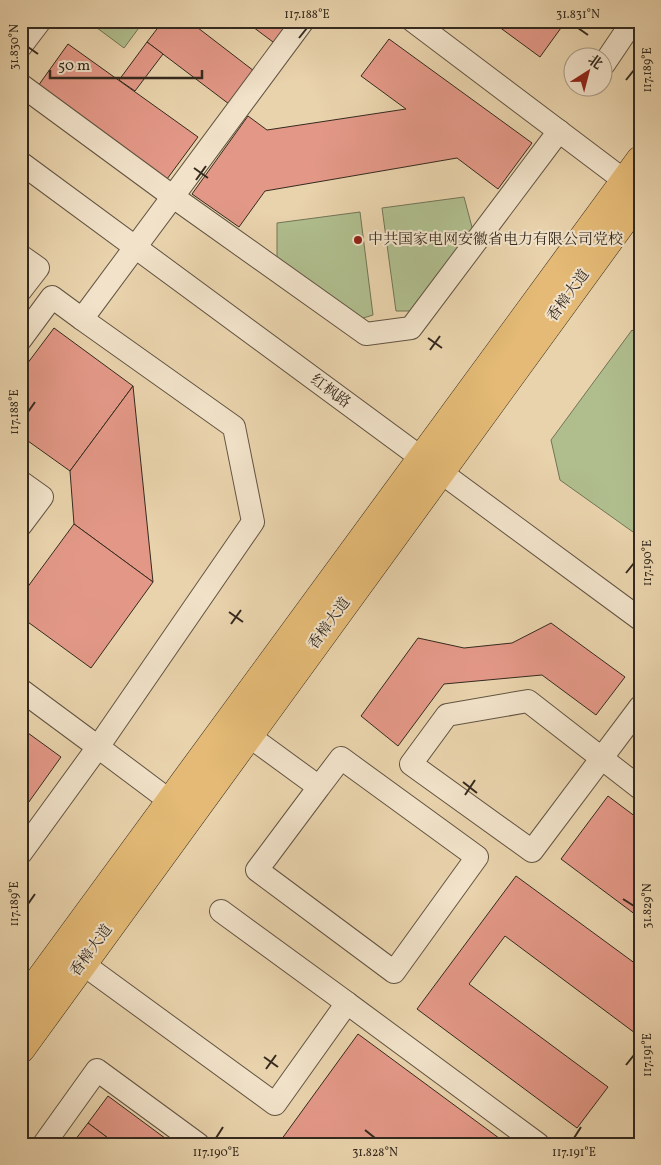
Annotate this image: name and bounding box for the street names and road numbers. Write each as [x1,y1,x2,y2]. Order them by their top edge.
street label: 香樟大道 [543,266,595,326]
street label: 红枫路 [306,370,354,414]
street label: 香樟大道 [304,594,356,654]
street label: 香樟大道 [66,921,118,981]

